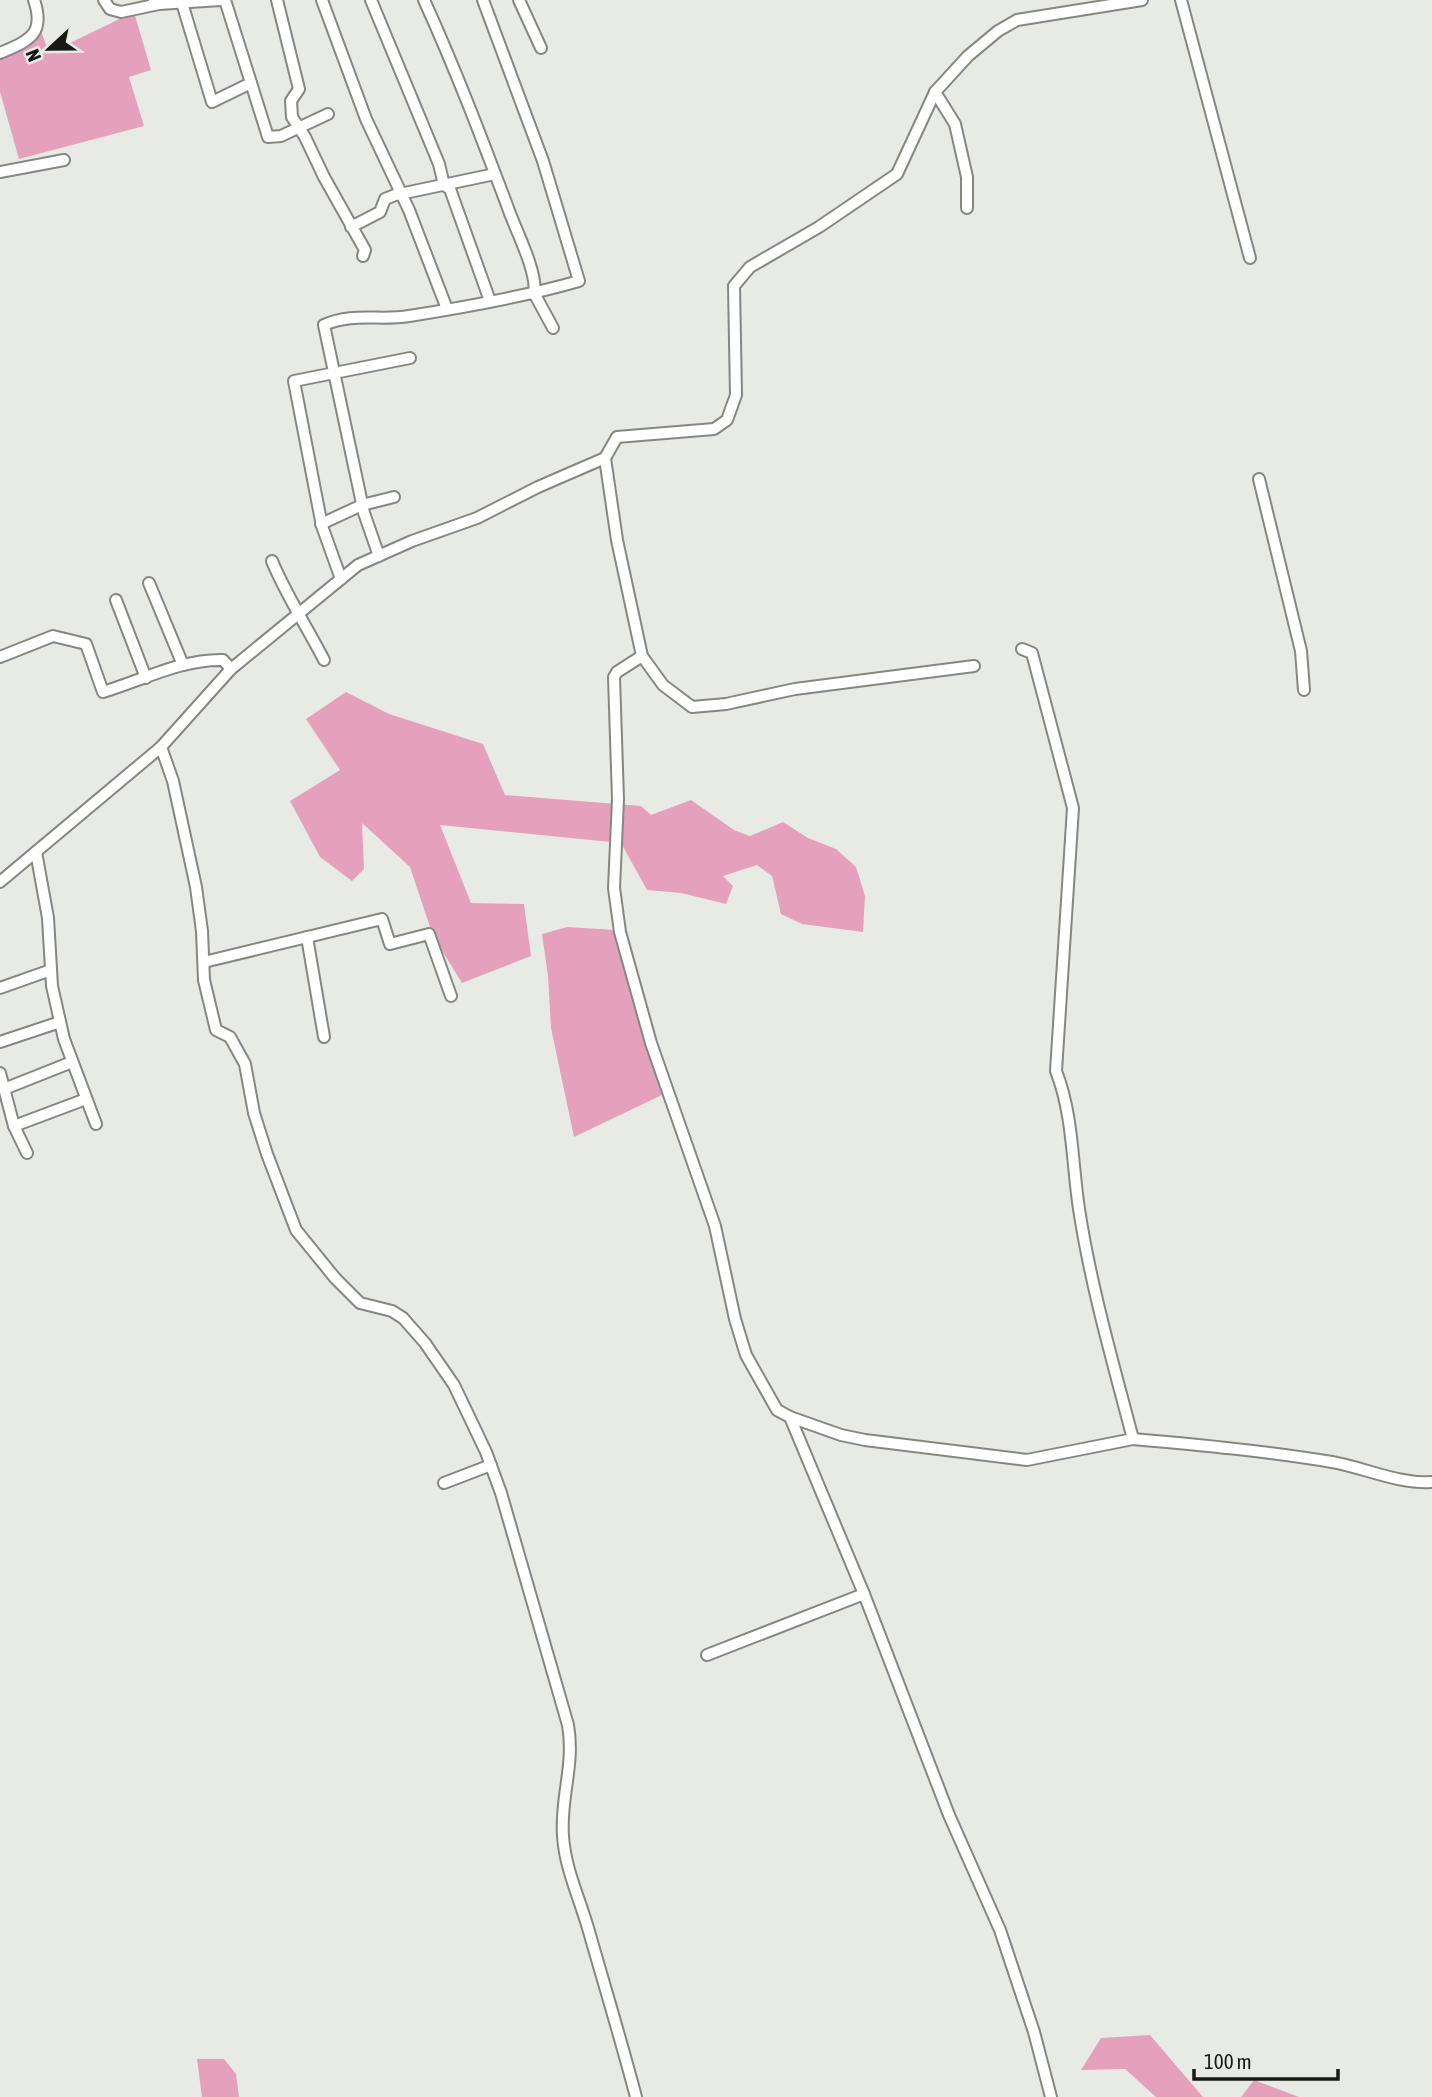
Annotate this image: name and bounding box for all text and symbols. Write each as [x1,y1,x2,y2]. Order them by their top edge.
north arrow [14,14,84,84]
text: N [21,46,46,65]
scale bar [1194,2038,1338,2082]
text: 100 m [1204,2049,1252,2073]

